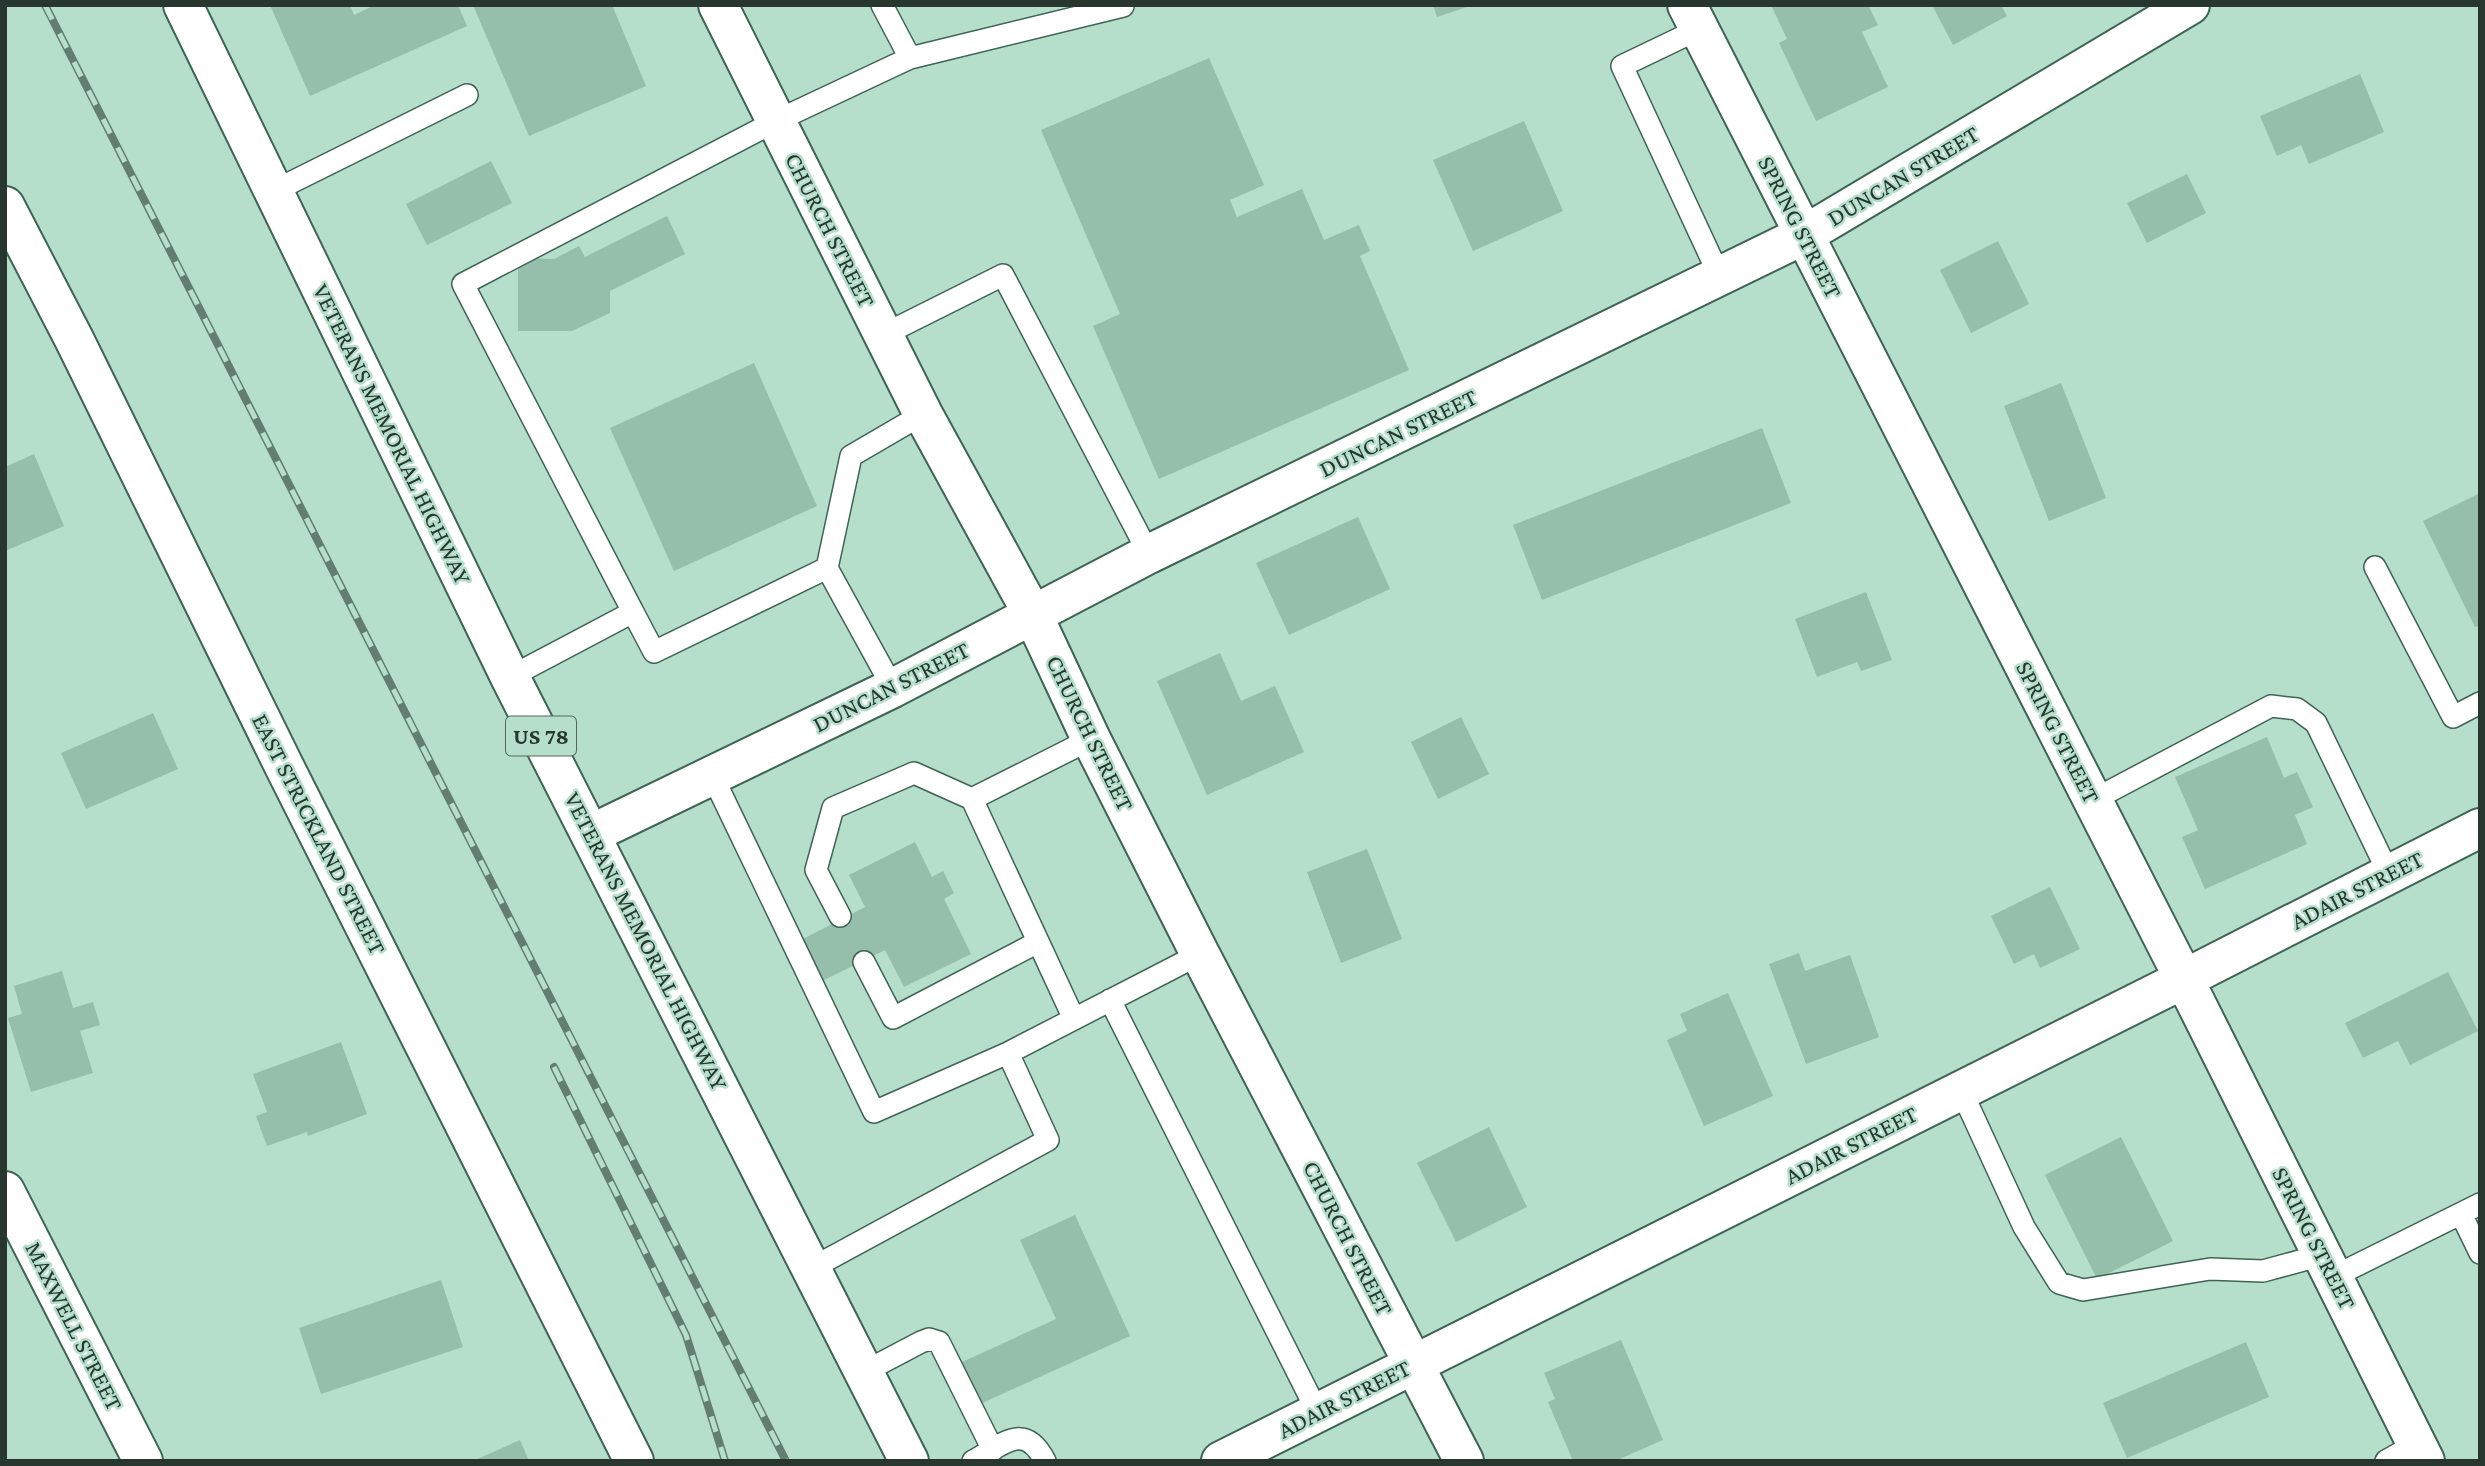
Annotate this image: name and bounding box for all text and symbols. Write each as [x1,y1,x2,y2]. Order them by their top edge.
street label: DUNCAN STREET [1822,120,1983,231]
street label: CHURCH STREET [780,148,881,311]
street label: SPRING STREET [1753,151,1848,302]
street label: VETERANS MEMORIAL HIGHWAY [308,279,477,589]
street label: DUNCAN STREET [1315,383,1481,482]
street label: DUNCAN STREET [808,636,973,738]
street label: CHURCH STREET [1041,651,1140,815]
street label: SPRING STREET [2011,656,2106,807]
street label: EAST STRICKLAND STREET [247,709,392,959]
road number: US 78 [506,716,576,756]
street label: VETERANS MEMORIAL HIGHWAY [559,787,734,1095]
street label: ADAIR STREET [2286,845,2427,934]
street label: ADAIR STREET [1780,1100,1921,1189]
street label: CHURCH STREET [1298,1156,1399,1319]
street label: SPRING STREET [2267,1162,2362,1313]
street label: MAXWELL STREET [20,1237,129,1415]
street label: ADAIR STREET [1273,1354,1414,1443]

